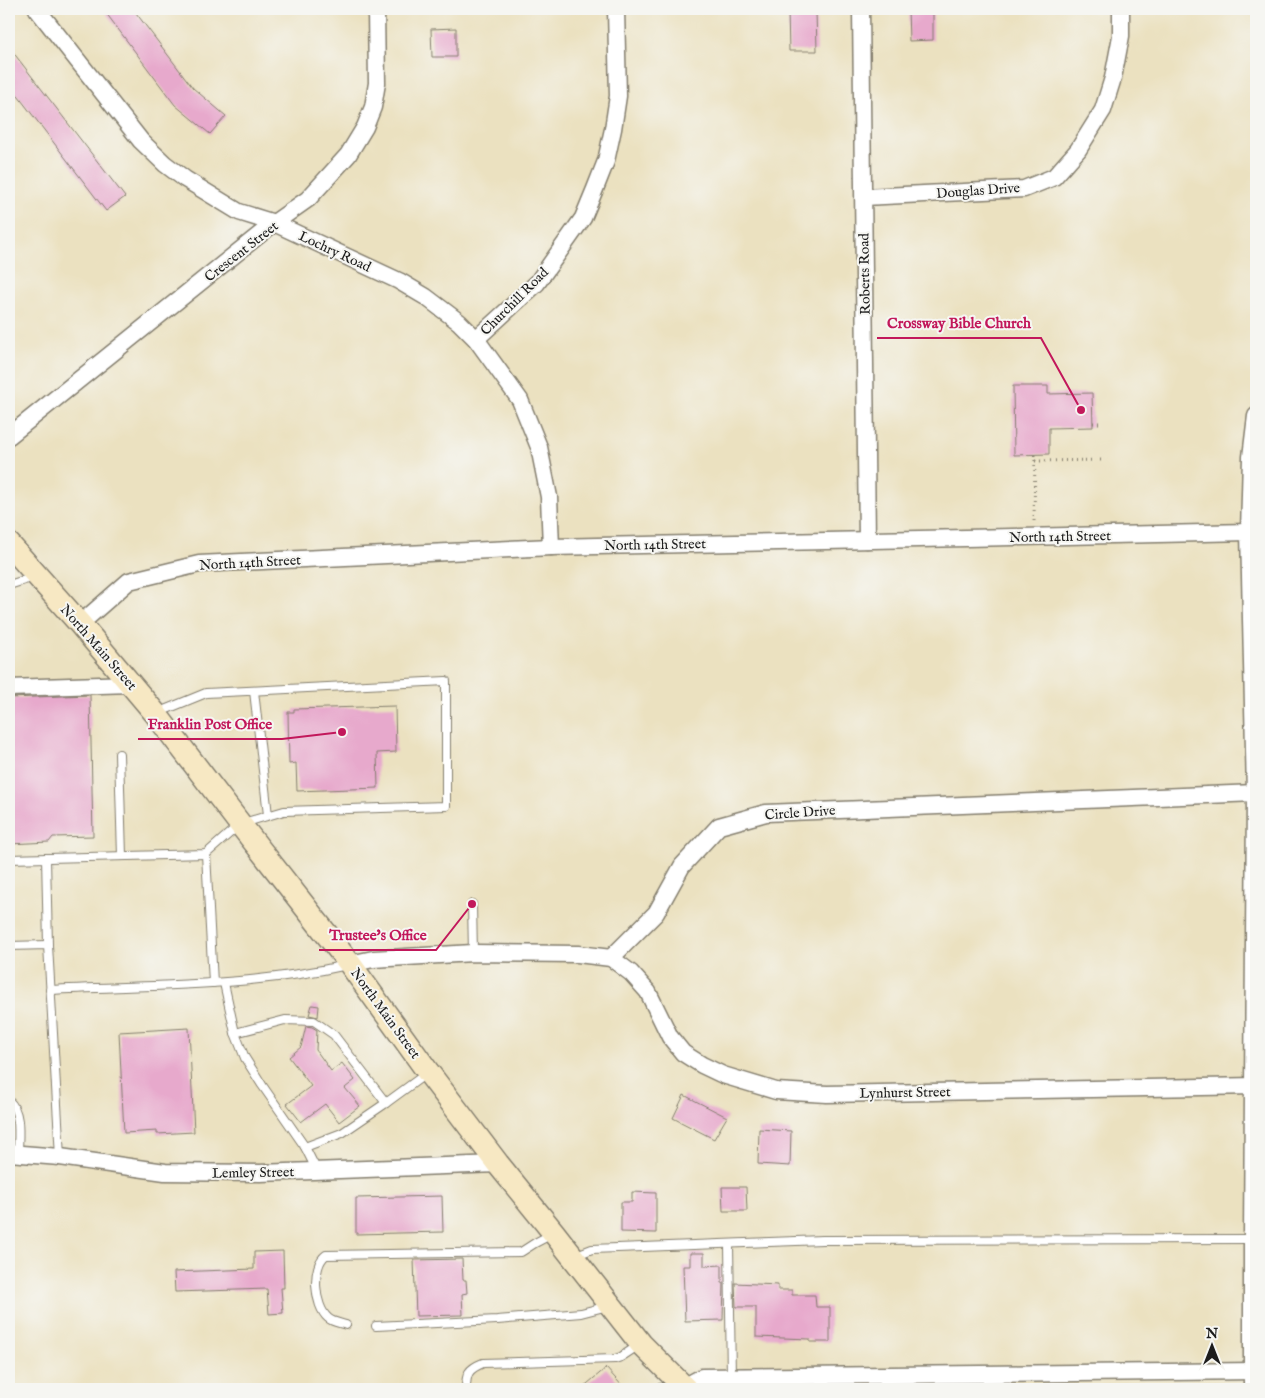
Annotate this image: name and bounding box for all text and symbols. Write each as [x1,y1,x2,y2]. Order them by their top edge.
street label: Douglas Drive [936,179,1021,203]
street label: Crescent Street [201,217,282,286]
street label: Lochry Road [296,227,374,277]
street label: Roberts Road [855,232,875,315]
street label: Churchill Road [477,263,553,340]
callout: Crossway Bible Church [877,308,1041,338]
text: Crossway Bible Church [887,314,1032,333]
street label: North 14th Street [1009,527,1111,547]
street label: North 14th Street [604,535,706,555]
street label: North 14th Street [199,551,302,575]
street label: North Main Street [56,601,141,694]
callout: Franklin Post Office [138,709,282,739]
text: Franklin Post Office [148,715,272,734]
street label: Circle Drive [764,802,837,824]
callout: Trustee's Office [319,920,436,950]
text: Trustee's Office [328,926,427,945]
street label: North Main Street [346,965,424,1063]
street label: Lynhurst Street [859,1083,951,1103]
street label: Lemley Street [212,1163,294,1183]
north arrow [1188,1320,1238,1370]
text: N [1205,1325,1218,1343]

